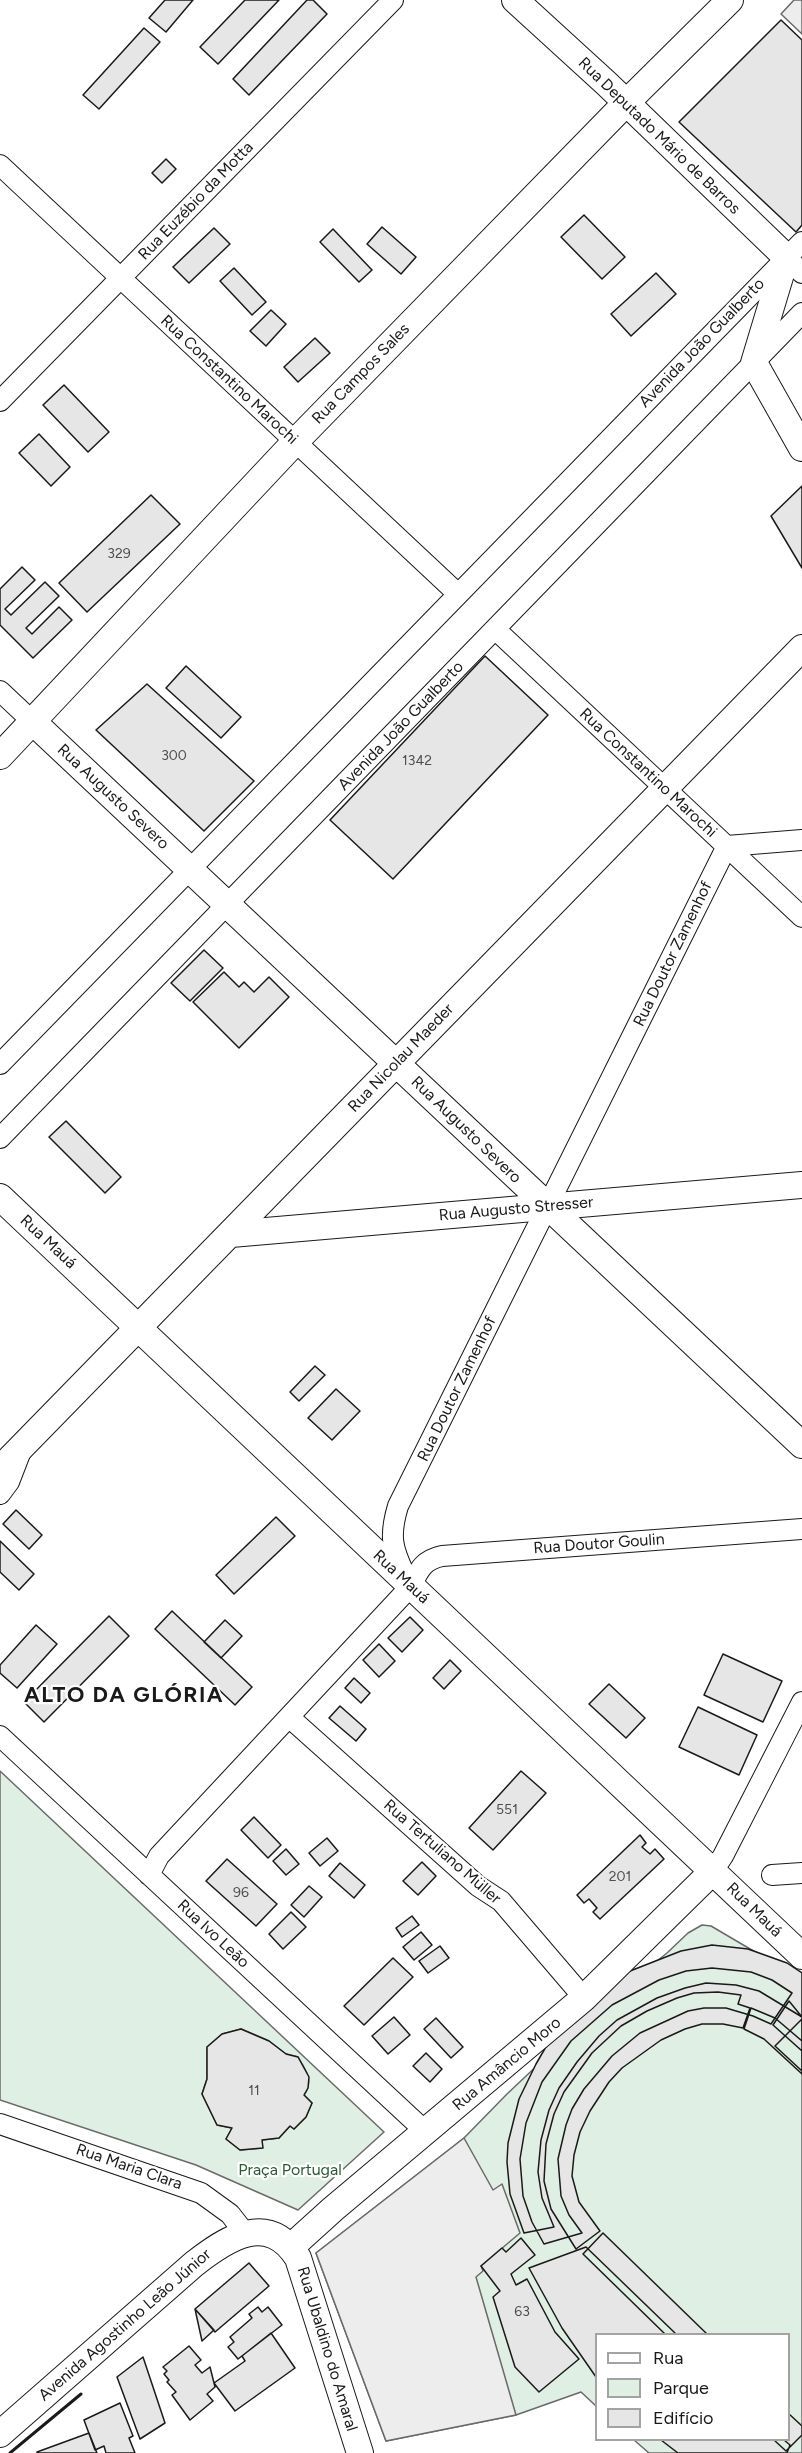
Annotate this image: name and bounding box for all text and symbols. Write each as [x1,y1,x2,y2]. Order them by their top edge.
street label: Rua Deputado Mário de Barros [574,54,744,218]
street label: Rua Euzébio da Motta [135,138,257,264]
street label: Avenida João Gualberto [635,274,769,412]
street label: Rua Constantino Marochi [156,311,302,449]
street label: Rua Campos Sales [308,320,414,428]
house number: 329 [107,546,131,562]
street label: Avenida João Gualberto [334,657,468,795]
street label: Rua Constantino Marochi [575,704,721,842]
street label: Rua Augusto Severo [53,740,173,854]
house number: 300 [161,748,187,764]
house number: 1342 [402,753,432,769]
street label: Rua Doutor Zamenhof [630,878,716,1030]
street label: Rua Nicolau Maeder [344,1000,458,1116]
street label: Rua Augusto Severo [407,1072,525,1188]
street label: Rua Augusto Stresser [438,1193,594,1225]
street label: Rua Mauá [16,1211,80,1273]
street label: Rua Doutor Zamenhof [414,1313,500,1465]
street label: Rua Doutor Goulin [533,1530,665,1558]
street label: Rua Mauá [369,1546,433,1608]
district label: ALTO DA GLÓRIA [24,1683,224,1709]
street label: Rua Tertuliano Müller [379,1796,505,1908]
house number: 551 [496,1802,518,1818]
house number: 201 [609,1869,631,1885]
street label: Rua Mauá [722,1879,786,1941]
house number: 96 [233,1885,249,1901]
street label: Rua Ivo Leão [173,1896,253,1972]
street label: Rua Amâncio Moro [449,2013,565,2115]
house number: 11 [248,2083,260,2099]
street label: Rua Maria Clara [74,2140,184,2194]
park label: Praça Portugal [238,2160,342,2180]
street label: Avenida Agostinho Leão Júnior [35,2245,215,2405]
street label: Rua Ubaldino do Amaral [293,2264,361,2434]
house number: 63 [514,2304,530,2320]
legend [595,2333,790,2441]
text: Rua [653,2347,684,2369]
text: Parque [653,2377,709,2399]
text: Edifício [653,2407,714,2429]

